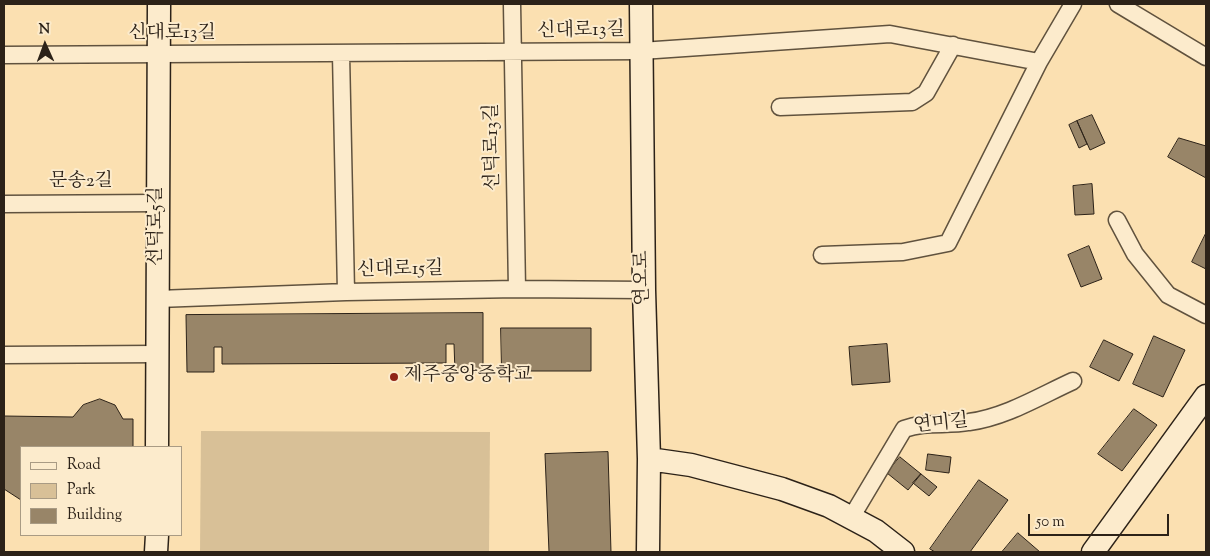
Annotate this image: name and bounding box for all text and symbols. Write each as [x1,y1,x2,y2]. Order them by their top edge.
north arrow [20,20,70,70]
text: N [39,20,50,40]
street label: 신대로13길 [537,20,625,44]
street label: 신대로13길 [128,24,216,46]
street label: 선덕로13길 [482,103,506,191]
street label: 문송2길 [49,172,113,194]
street label: 선덕로5길 [147,186,169,266]
street label: 연오로 [632,250,656,306]
street label: 신대로15길 [357,259,443,283]
place label: 제주중앙중학교 [404,366,532,388]
marker: 제주중앙중학교 [388,371,400,383]
street label: 연미길 [912,411,970,439]
legend [20,446,182,536]
text: Road [67,455,101,476]
text: Park [67,480,96,501]
scale bar [1030,504,1171,536]
text: Building [67,505,122,526]
text: 50 m [1036,512,1065,533]

